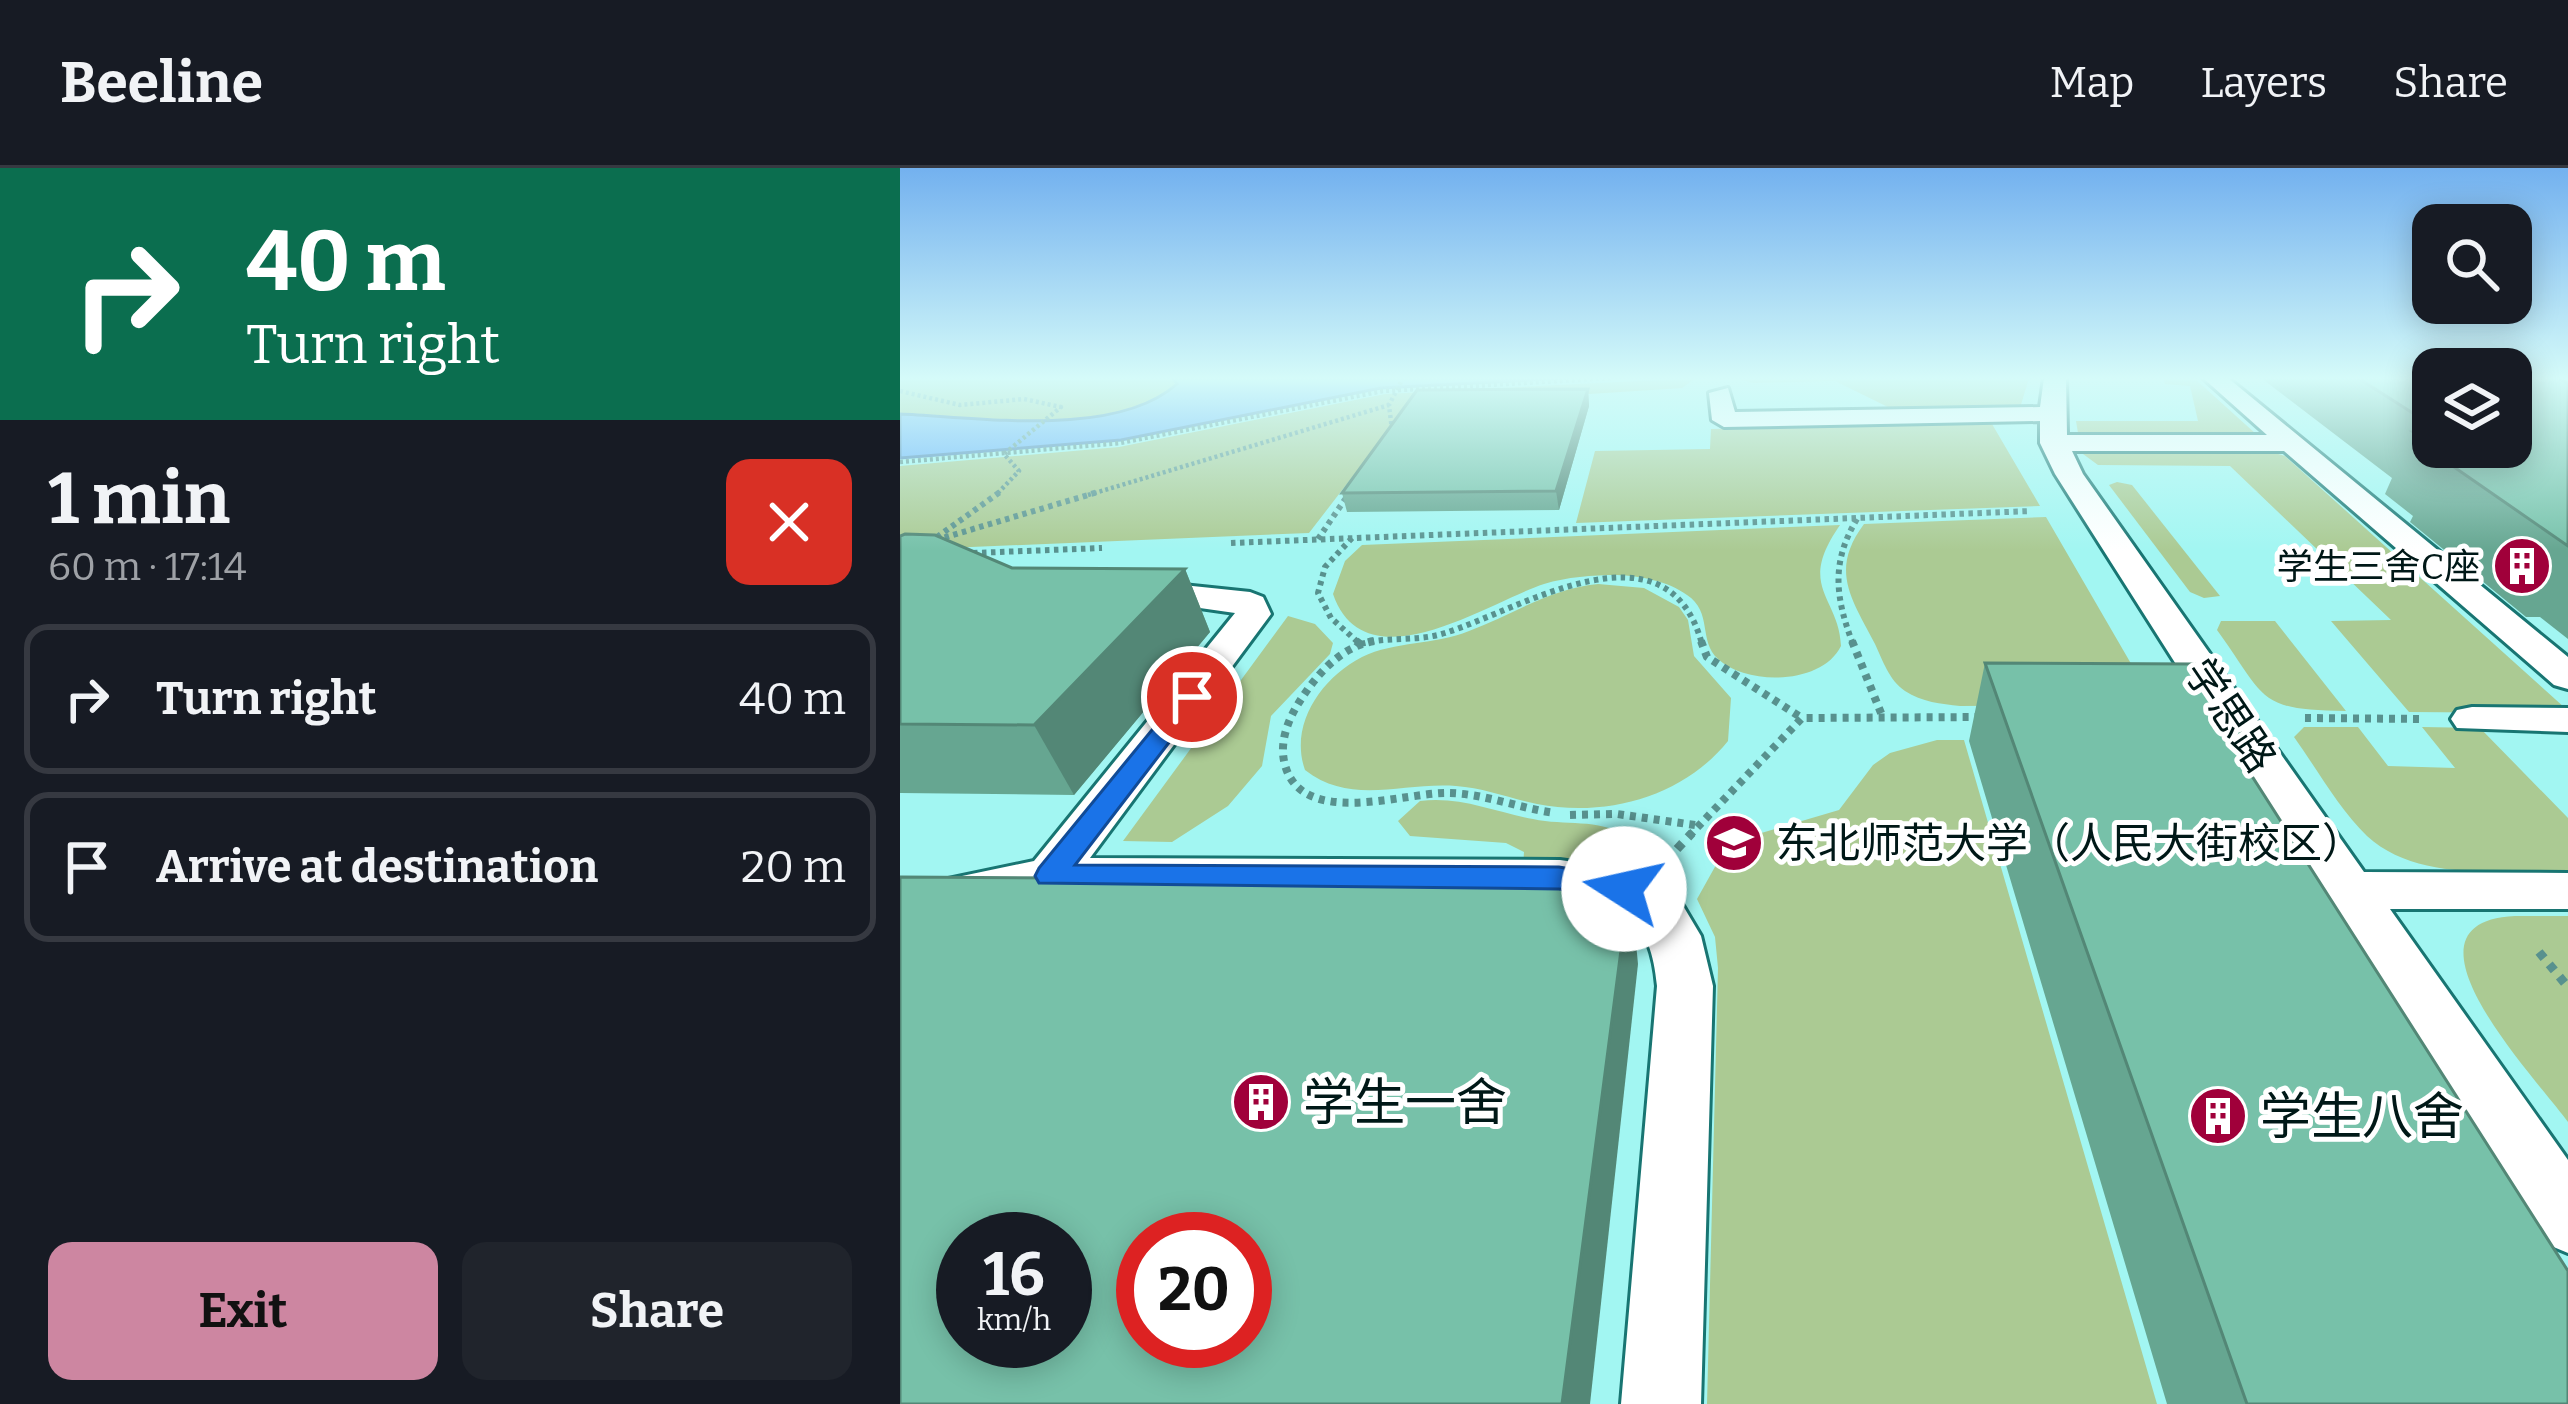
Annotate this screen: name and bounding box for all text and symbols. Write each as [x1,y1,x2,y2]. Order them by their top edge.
text: Beeline [60,49,263,117]
text: Map [2050,58,2134,108]
text: Layers [2200,58,2327,108]
text: Share [2393,58,2508,108]
map controls [2412,204,2532,468]
button: search [2412,204,2532,324]
text: 40 m [246,211,446,312]
icon: right [48,216,204,372]
text: Turn right [246,313,500,377]
button: layers [2412,348,2532,468]
text: 1 min [48,456,230,542]
button: close [726,459,852,585]
building icon: 学生三舍C座 [2491,535,2553,597]
text: 60 m · 17:14 [48,544,247,590]
place label: 学生三舍C座 [2277,545,2480,589]
pin [1141,646,1243,748]
street label: 学思路 [2174,649,2286,782]
icon: arrive [1159,664,1225,730]
icon: right [54,666,120,732]
text: Turn right [156,672,376,726]
text: 40 m [739,672,846,726]
school or university icon: 东北师范大学（人民大街校区） [1703,812,1765,874]
place label: 东北师范大学（人民大街校区） [1776,819,2364,869]
position arrow [1561,826,1687,952]
icon: arrive [54,834,120,900]
text: Arrive at destination [156,840,598,894]
text: 20 m [741,840,846,894]
building icon: 学生一舍 [1230,1071,1292,1133]
place label: 学生一舍 [1303,1072,1507,1134]
building icon: 学生八舍 [2187,1085,2249,1147]
place label: 学生八舍 [2260,1086,2464,1148]
speed limit sign: 20 [1116,1212,1272,1368]
text: 16 [983,1239,1045,1311]
button: Exit [48,1242,438,1380]
button: Share [462,1242,852,1380]
text: km/h [977,1302,1051,1338]

